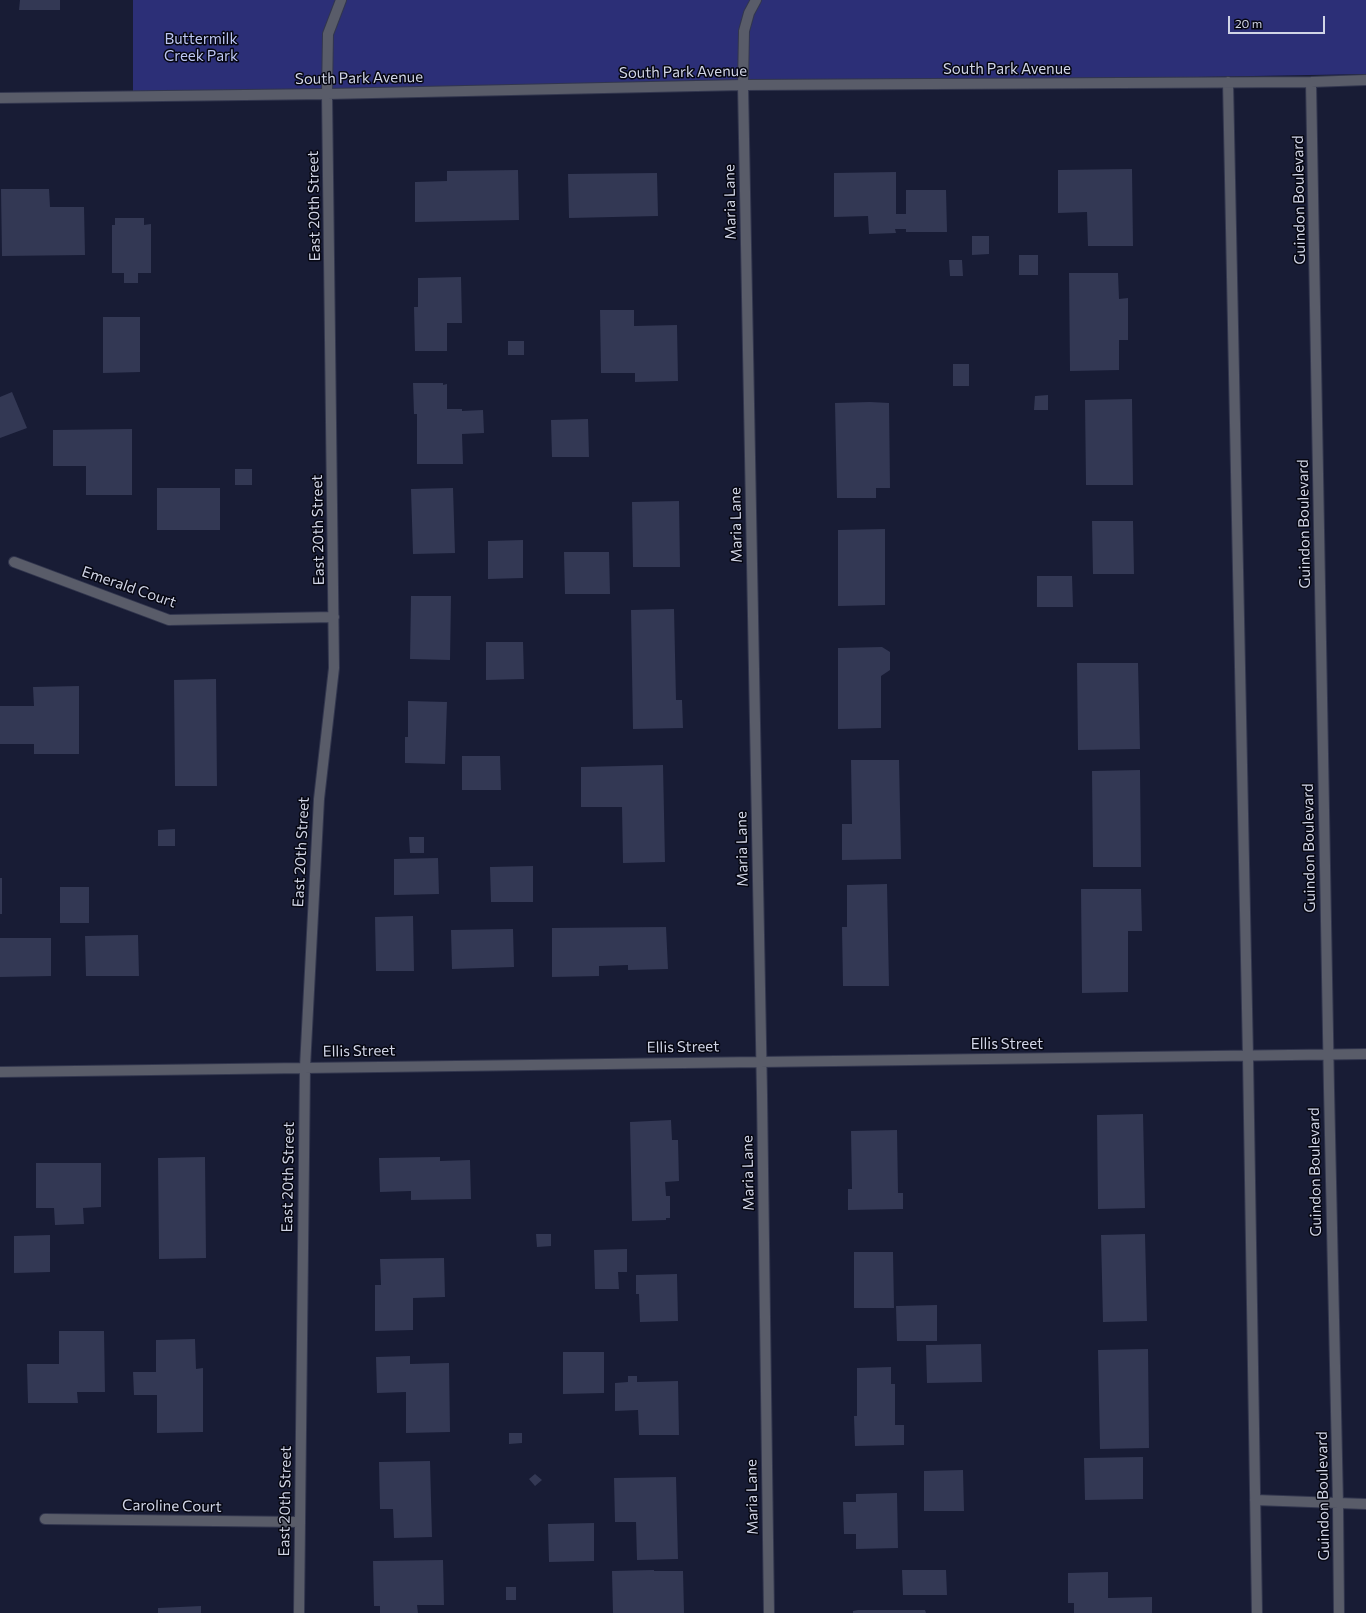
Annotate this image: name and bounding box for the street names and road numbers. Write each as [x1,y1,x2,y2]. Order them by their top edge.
street label: South Park Avenue [943,60,1071,78]
street label: South Park Avenue [619,62,747,82]
street label: South Park Avenue [295,68,423,88]
street label: Guindon Boulevard [1289,135,1309,265]
street label: East 20th Street [304,151,324,261]
street label: Maria Lane [720,164,740,240]
street label: Guindon Boulevard [1294,459,1314,589]
street label: East 20th Street [308,475,328,585]
street label: Maria Lane [726,487,746,563]
street label: Emerald Court [79,562,179,612]
street label: Guindon Boulevard [1299,783,1319,913]
street label: East 20th Street [289,796,313,908]
street label: Maria Lane [732,811,752,887]
street label: Ellis Street [971,1035,1043,1053]
street label: Ellis Street [647,1037,719,1057]
street label: Ellis Street [323,1041,395,1061]
street label: Guindon Boulevard [1305,1107,1325,1237]
street label: East 20th Street [278,1122,298,1232]
street label: Maria Lane [738,1135,758,1211]
street label: Guindon Boulevard [1313,1431,1333,1561]
street label: East 20th Street [275,1446,295,1556]
street label: Maria Lane [742,1459,762,1535]
street label: Caroline Court [122,1496,222,1516]

